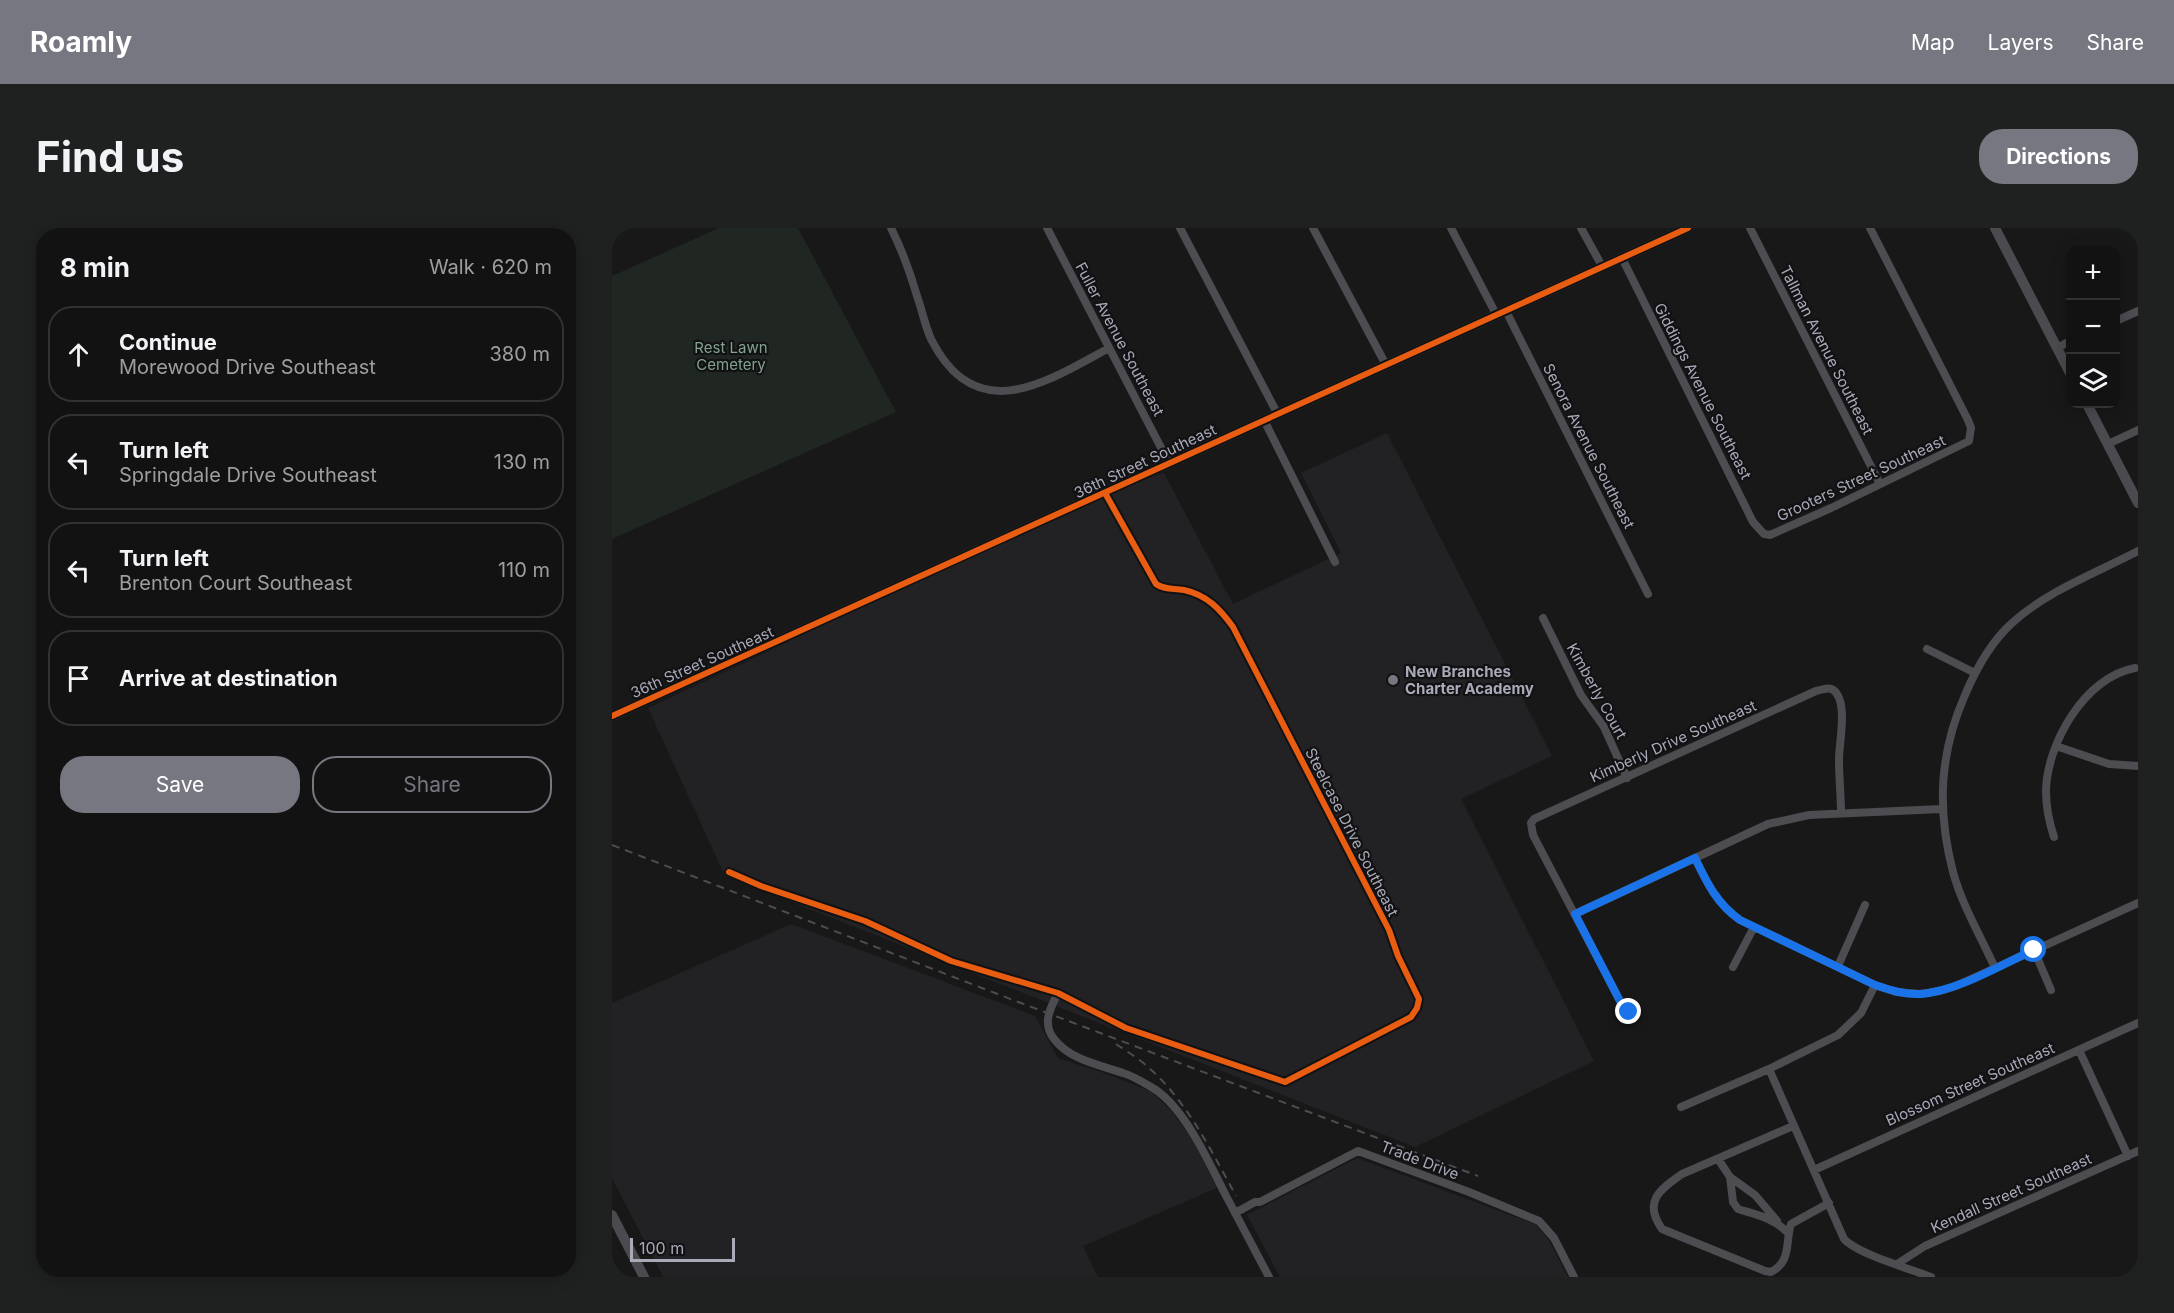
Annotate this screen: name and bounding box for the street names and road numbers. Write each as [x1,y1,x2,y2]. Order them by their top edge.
street label: Fuller Avenue Southeast [1071,259,1169,419]
street label: Tallman Avenue Southeast [1776,262,1878,438]
street label: Giddings Avenue Southeast [1650,300,1756,482]
street label: Senora Avenue Southeast [1539,360,1639,532]
street label: 36th Street Southeast [1071,420,1219,502]
street label: Grooters Street Southeast [1774,431,1948,525]
street label: 36th Street Southeast [628,622,777,702]
street label: Kimberly Court [1563,640,1631,742]
street label: Kimberly Drive Southeast [1587,696,1759,786]
street label: Steelcase Drive Southeast [1301,745,1403,919]
street label: Blossom Street Southeast [1883,1038,2057,1130]
street label: Trade Drive [1378,1136,1462,1184]
street label: Kendall Street Southeast [1928,1149,2094,1237]

